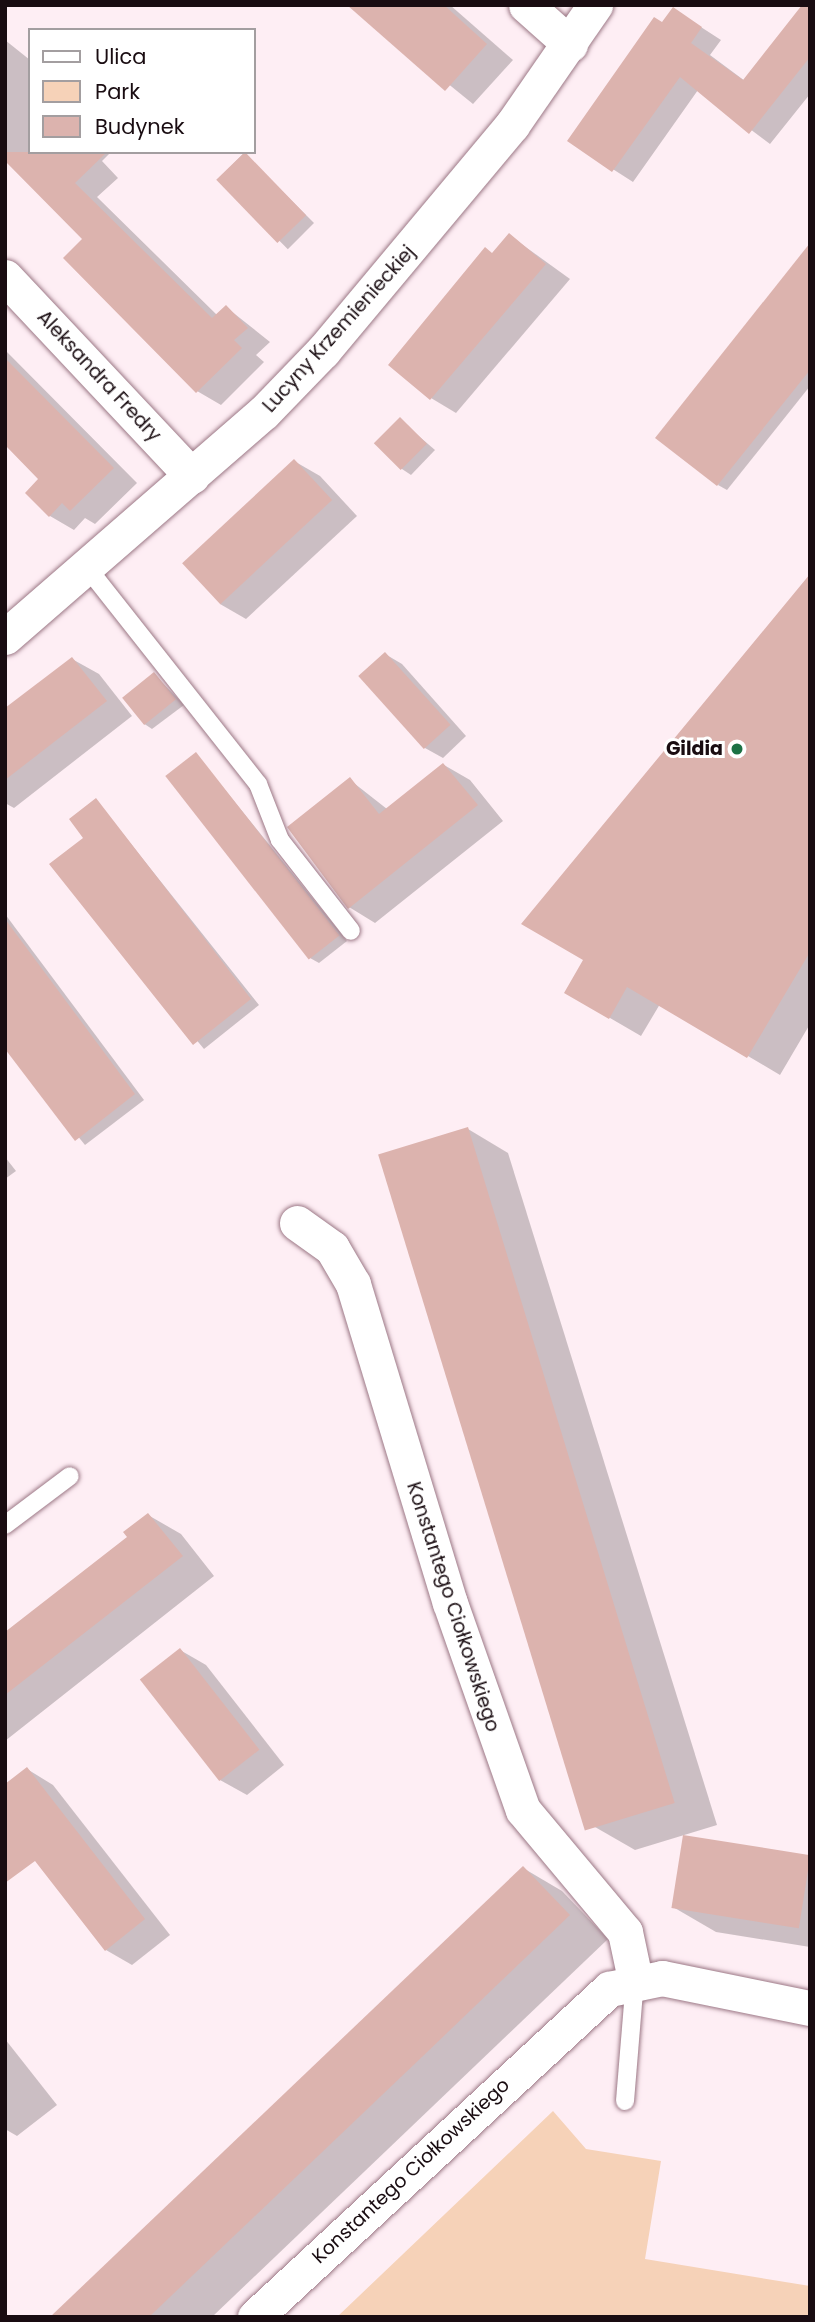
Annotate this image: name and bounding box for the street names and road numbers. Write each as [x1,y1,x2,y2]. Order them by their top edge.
street label: Lucyny Krzemienieckiej [258,241,420,417]
street label: Aleksandra Fredry [32,306,166,446]
street label: Konstantego Ciołkowskiego [402,1479,504,1735]
street label: Konstantego Ciołkowskiego [308,2074,514,2268]

